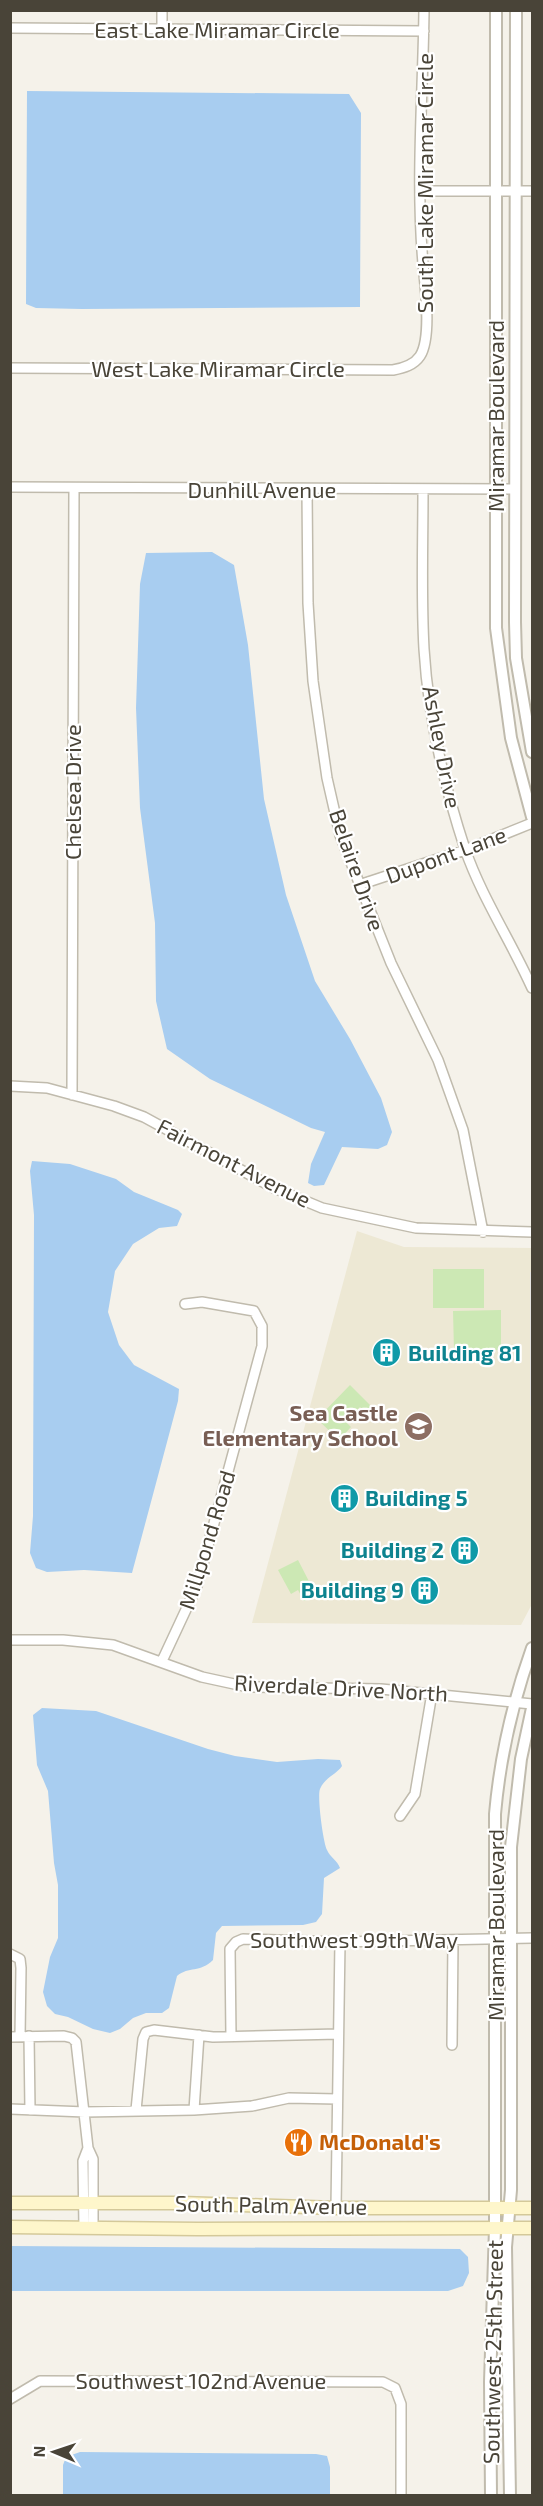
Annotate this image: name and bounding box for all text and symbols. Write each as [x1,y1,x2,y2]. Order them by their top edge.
street label: East Lake Miramar Circle [94,16,340,42]
street label: South Lake Miramar Circle [411,53,437,313]
street label: Miramar Boulevard [482,320,508,512]
street label: West Lake Miramar Circle [91,355,345,381]
street label: Dunhill Avenue [188,476,336,502]
street label: Ashley Drive [418,683,468,810]
street label: Chelsea Drive [59,724,85,860]
street label: Belaire Drive [325,805,391,934]
street label: Dupont Lane [382,820,510,888]
street label: Fairmont Avenue [153,1112,316,1212]
building icon: Building 81 [371,1337,403,1369]
place label: Building 81 [408,1339,522,1365]
place label: Sea Castle Elementary School [202,1399,399,1451]
school or university icon: Sea Castle Elementary School [403,1410,435,1442]
street label: Millpond Road [173,1467,240,1612]
building icon: Building 5 [328,1482,360,1514]
place label: Building 5 [365,1484,468,1510]
building icon: Building 2 [449,1534,481,1566]
place label: Building 2 [341,1536,444,1562]
building icon: Building 9 [409,1574,441,1606]
place label: Building 9 [301,1576,404,1602]
street label: Riverdale Drive North [233,1668,449,1706]
street label: Miramar Boulevard [482,1829,508,2021]
street label: Southwest 99th Way [250,1926,458,1952]
restaurant icon: McDonald's [282,2126,314,2158]
place label: McDonald's [319,2128,441,2154]
street label: South Palm Avenue [175,2189,367,2219]
street label: Southwest 25th Street [477,2240,507,2464]
street label: Southwest 102nd Avenue [76,2367,326,2393]
north arrow [24,2422,84,2482]
text: N [29,2445,48,2458]

